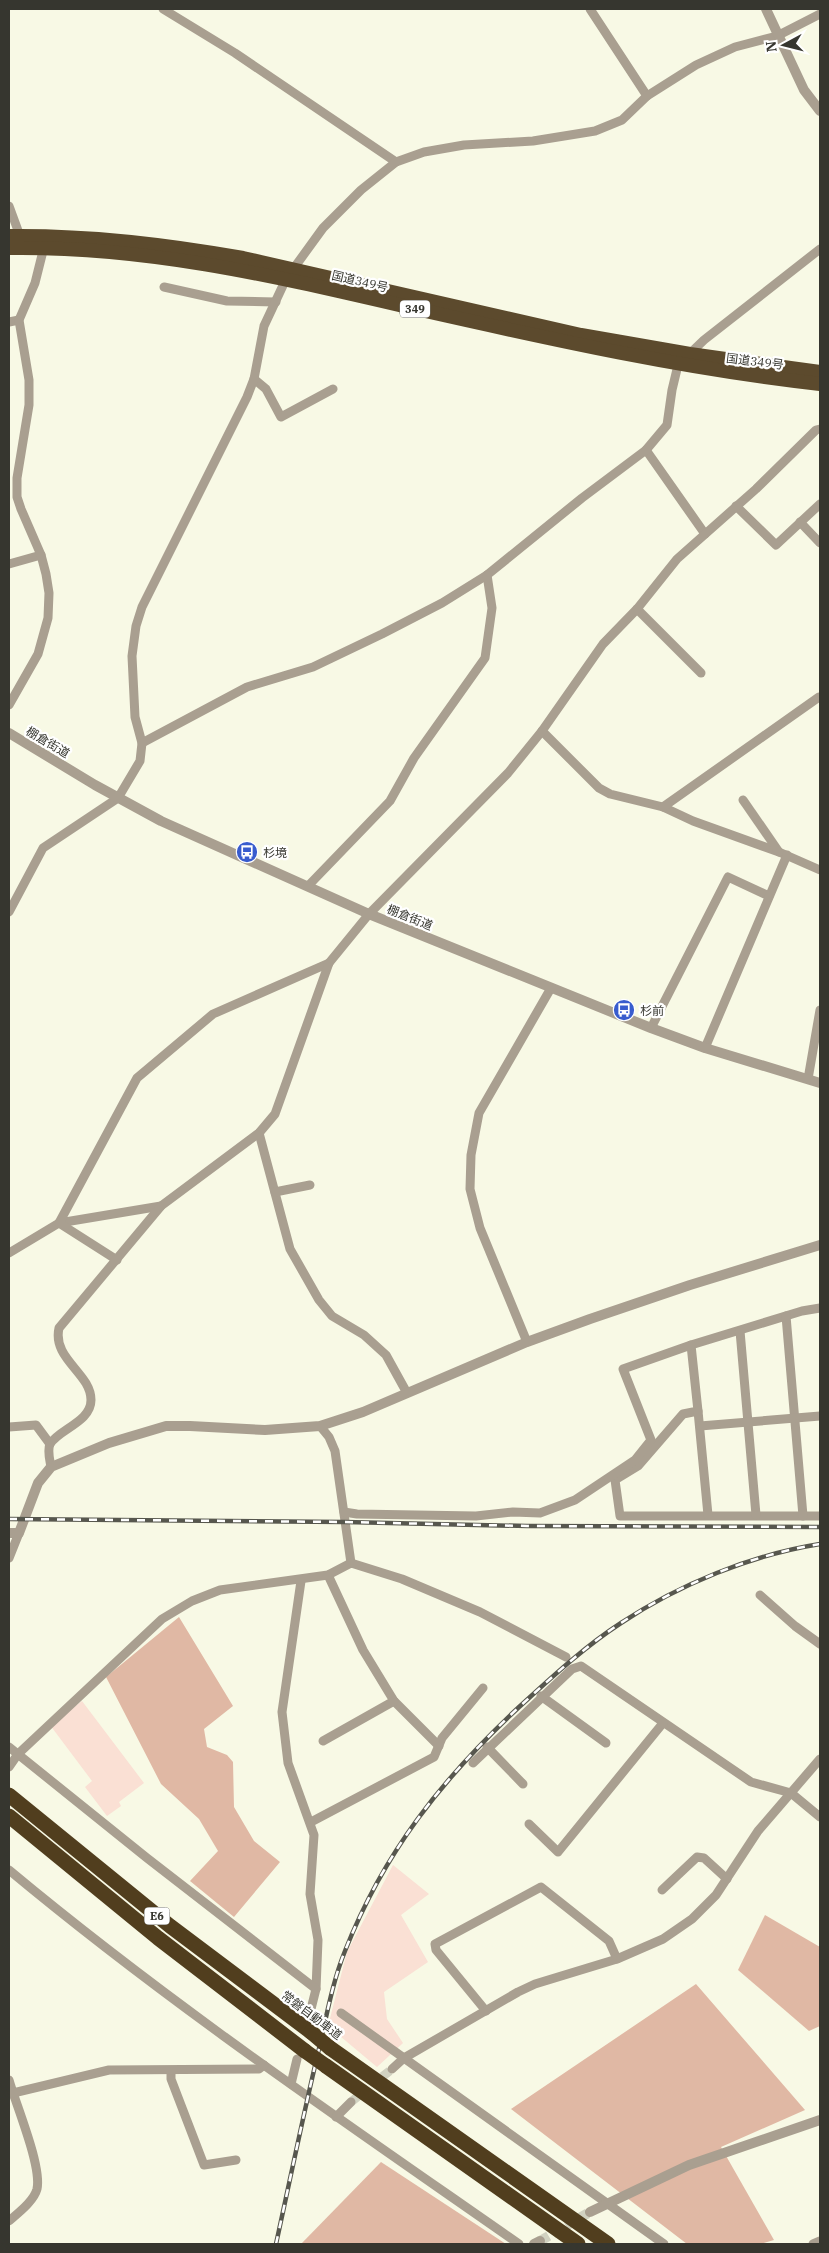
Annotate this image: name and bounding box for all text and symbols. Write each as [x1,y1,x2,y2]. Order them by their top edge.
north arrow [759,20,809,70]
text: N [761,40,781,53]
street label: 国道349号 [330,267,390,295]
road number: 349 [400,300,430,318]
street label: 国道349号 [725,350,785,372]
street label: 棚倉街道 [24,723,72,761]
bus stop icon: 杉境 [235,840,259,864]
place label: 杉境 [263,845,287,860]
street label: 棚倉街道 [385,901,435,933]
bus stop icon: 杉前 [612,998,636,1022]
place label: 杉前 [640,1003,664,1018]
road number: E6 [144,1908,170,1924]
street label: 常磐自動車道 [279,1987,345,2043]

